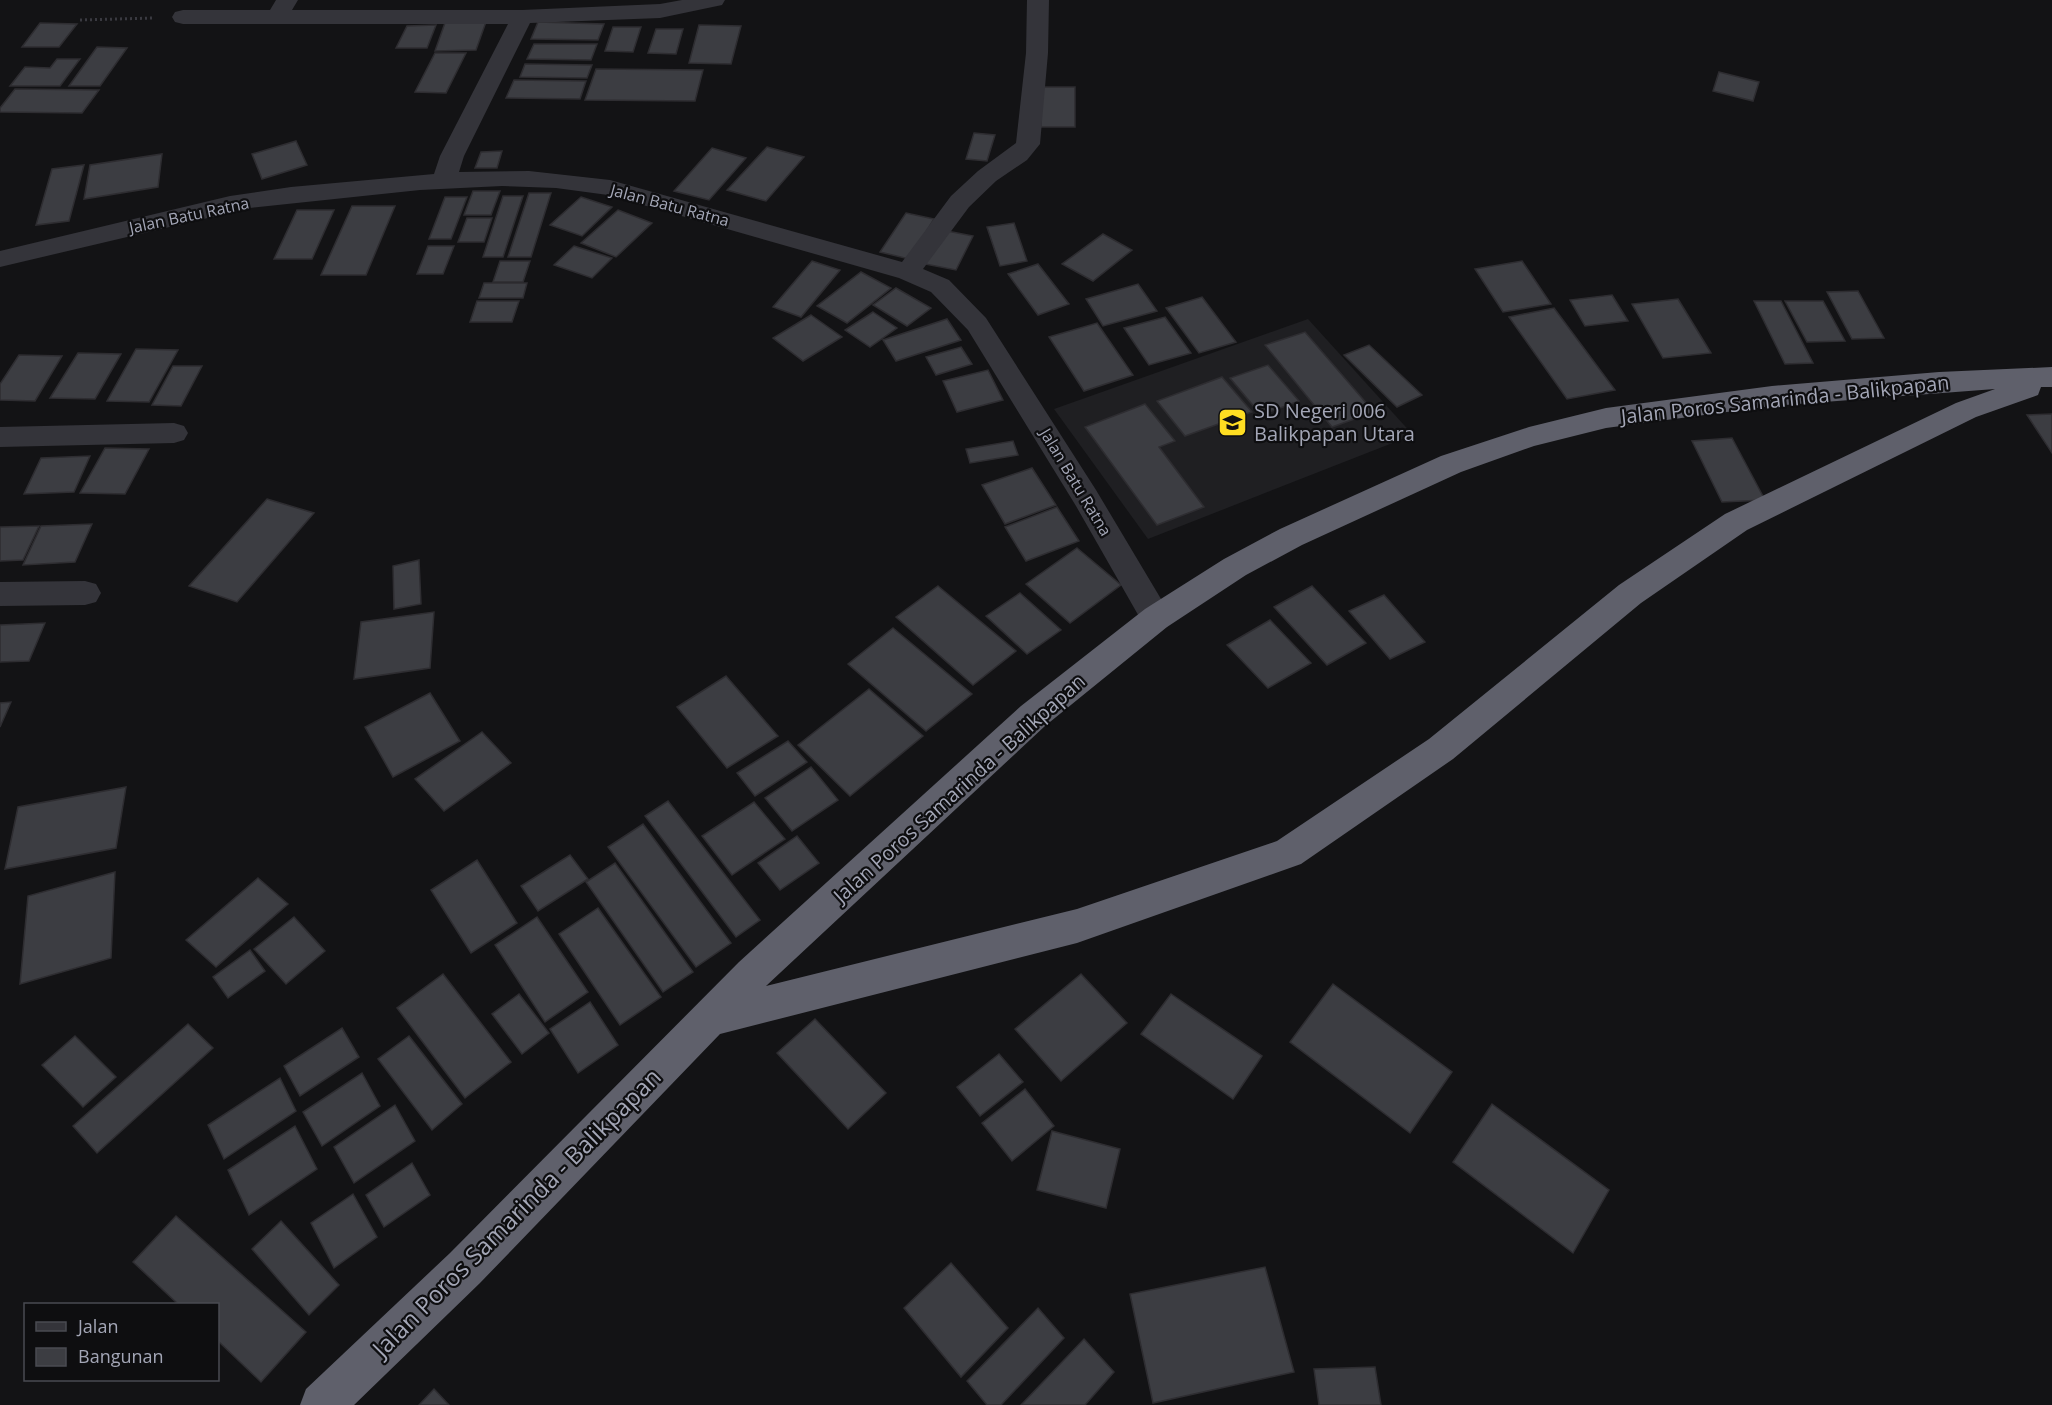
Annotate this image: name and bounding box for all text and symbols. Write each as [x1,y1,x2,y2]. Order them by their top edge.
street label: Jalan Batu Ratna [606,178,732,231]
street label: Jalan Batu Ratna [125,192,251,239]
street label: Jalan Poros Samarinda - Balikpapan [1617,368,1951,430]
place label: SD Negeri 006 Balikpapan Utara [1254,397,1415,447]
school or university icon: SD Negeri 006 Balikpapan Utara [1217,406,1249,438]
street label: Jalan Batu Ratna [1034,422,1117,540]
street label: Jalan Poros Samarinda - Balikpapan [826,668,1091,910]
street label: Jalan Poros Samarinda - Balikpapan [363,1060,668,1365]
legend [24,1303,219,1381]
text: Jalan [76,1314,118,1338]
text: Bangunan [78,1344,164,1368]

